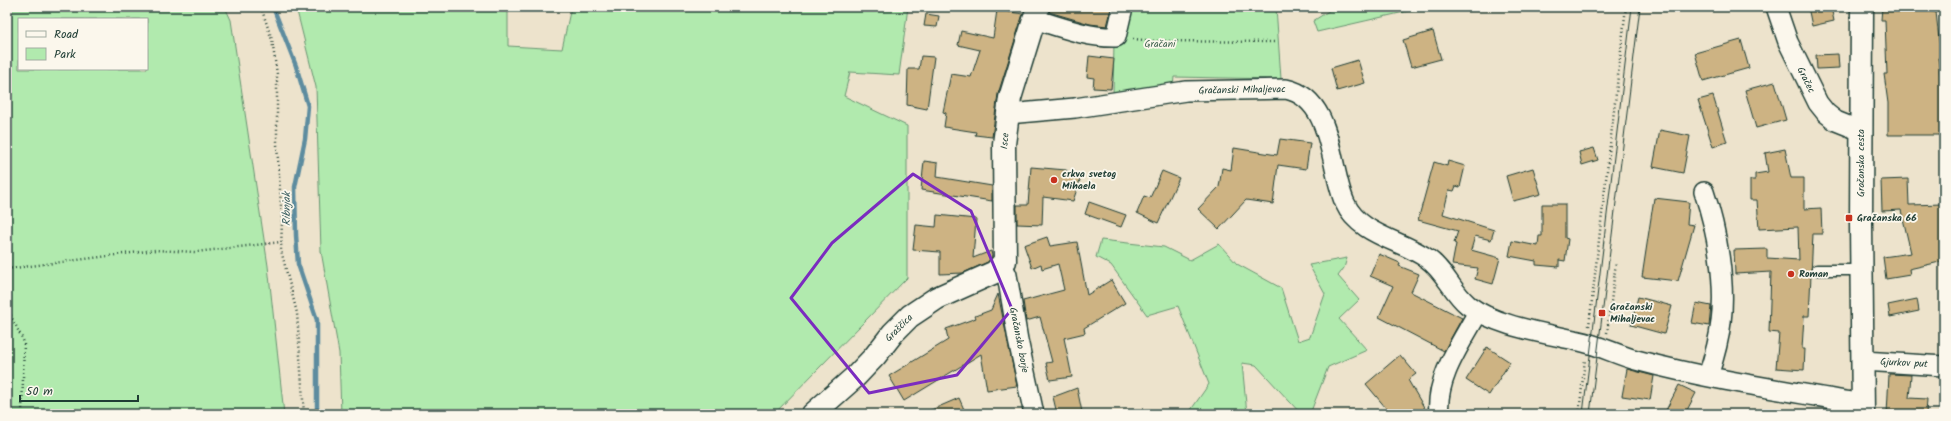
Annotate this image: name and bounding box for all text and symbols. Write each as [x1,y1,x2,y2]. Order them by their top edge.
legend [18,18,148,70]
text: Road [54,25,79,44]
park label: Gračani [1145,36,1176,52]
text: Park [54,45,76,64]
street label: Gračec [1793,64,1820,96]
street label: Gračanski Mihaljevac [1198,81,1286,99]
street label: Gračanska cesta [1853,129,1869,197]
street label: Isce [996,132,1014,150]
place label: crkva svetog Mihaela [1062,166,1116,194]
marker: crkva svetog Mihaela [1049,175,1059,185]
water label: Ribnjak [278,190,296,226]
place label: Gračanska 66 [1857,210,1917,226]
marker: Gračanska 66 [1844,213,1854,223]
place label: Roman [1799,266,1829,282]
marker: Roman [1786,269,1796,279]
place label: Gračanski Mihaljevac [1610,299,1655,327]
street label: Gračansko borje [1005,306,1033,375]
marker: Gračanski Mihaljevac [1597,308,1607,318]
street label: Graščica [881,310,917,346]
street label: Gjurkov put [1880,354,1928,372]
scale bar [20,377,138,403]
text: 50 m [26,382,53,401]

